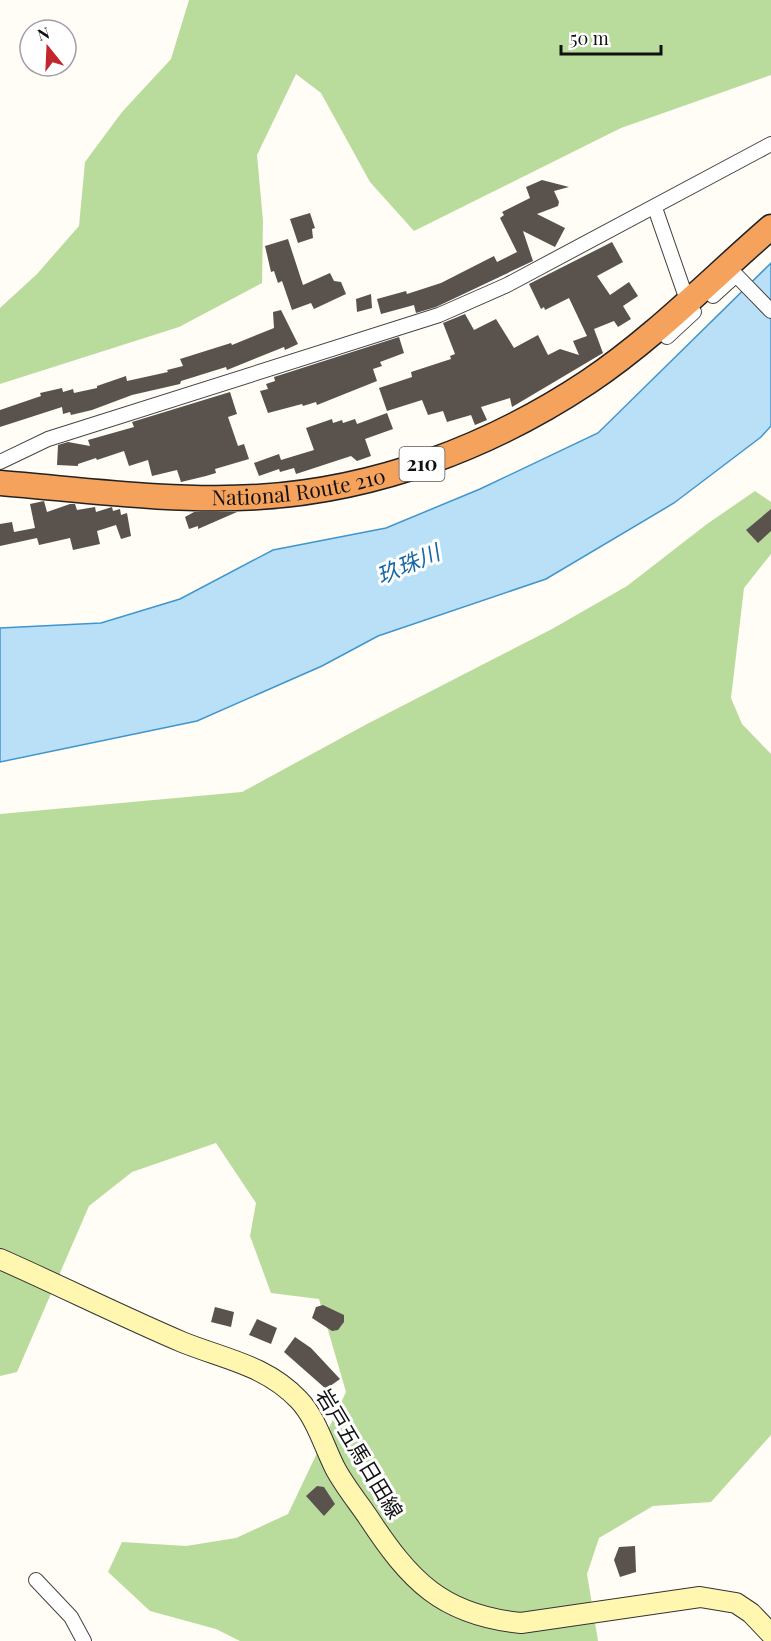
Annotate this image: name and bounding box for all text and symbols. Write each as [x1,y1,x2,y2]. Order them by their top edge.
north arrow [18,18,78,78]
scale bar [561,18,662,56]
text: N [34,21,52,45]
text: 50 m [570,26,609,50]
road number: 210 [400,447,444,481]
street label: National Route 210 [212,460,388,510]
water label: 玖珠川 [371,536,446,590]
street label: 岩戸五馬日田線 [311,1383,411,1523]

